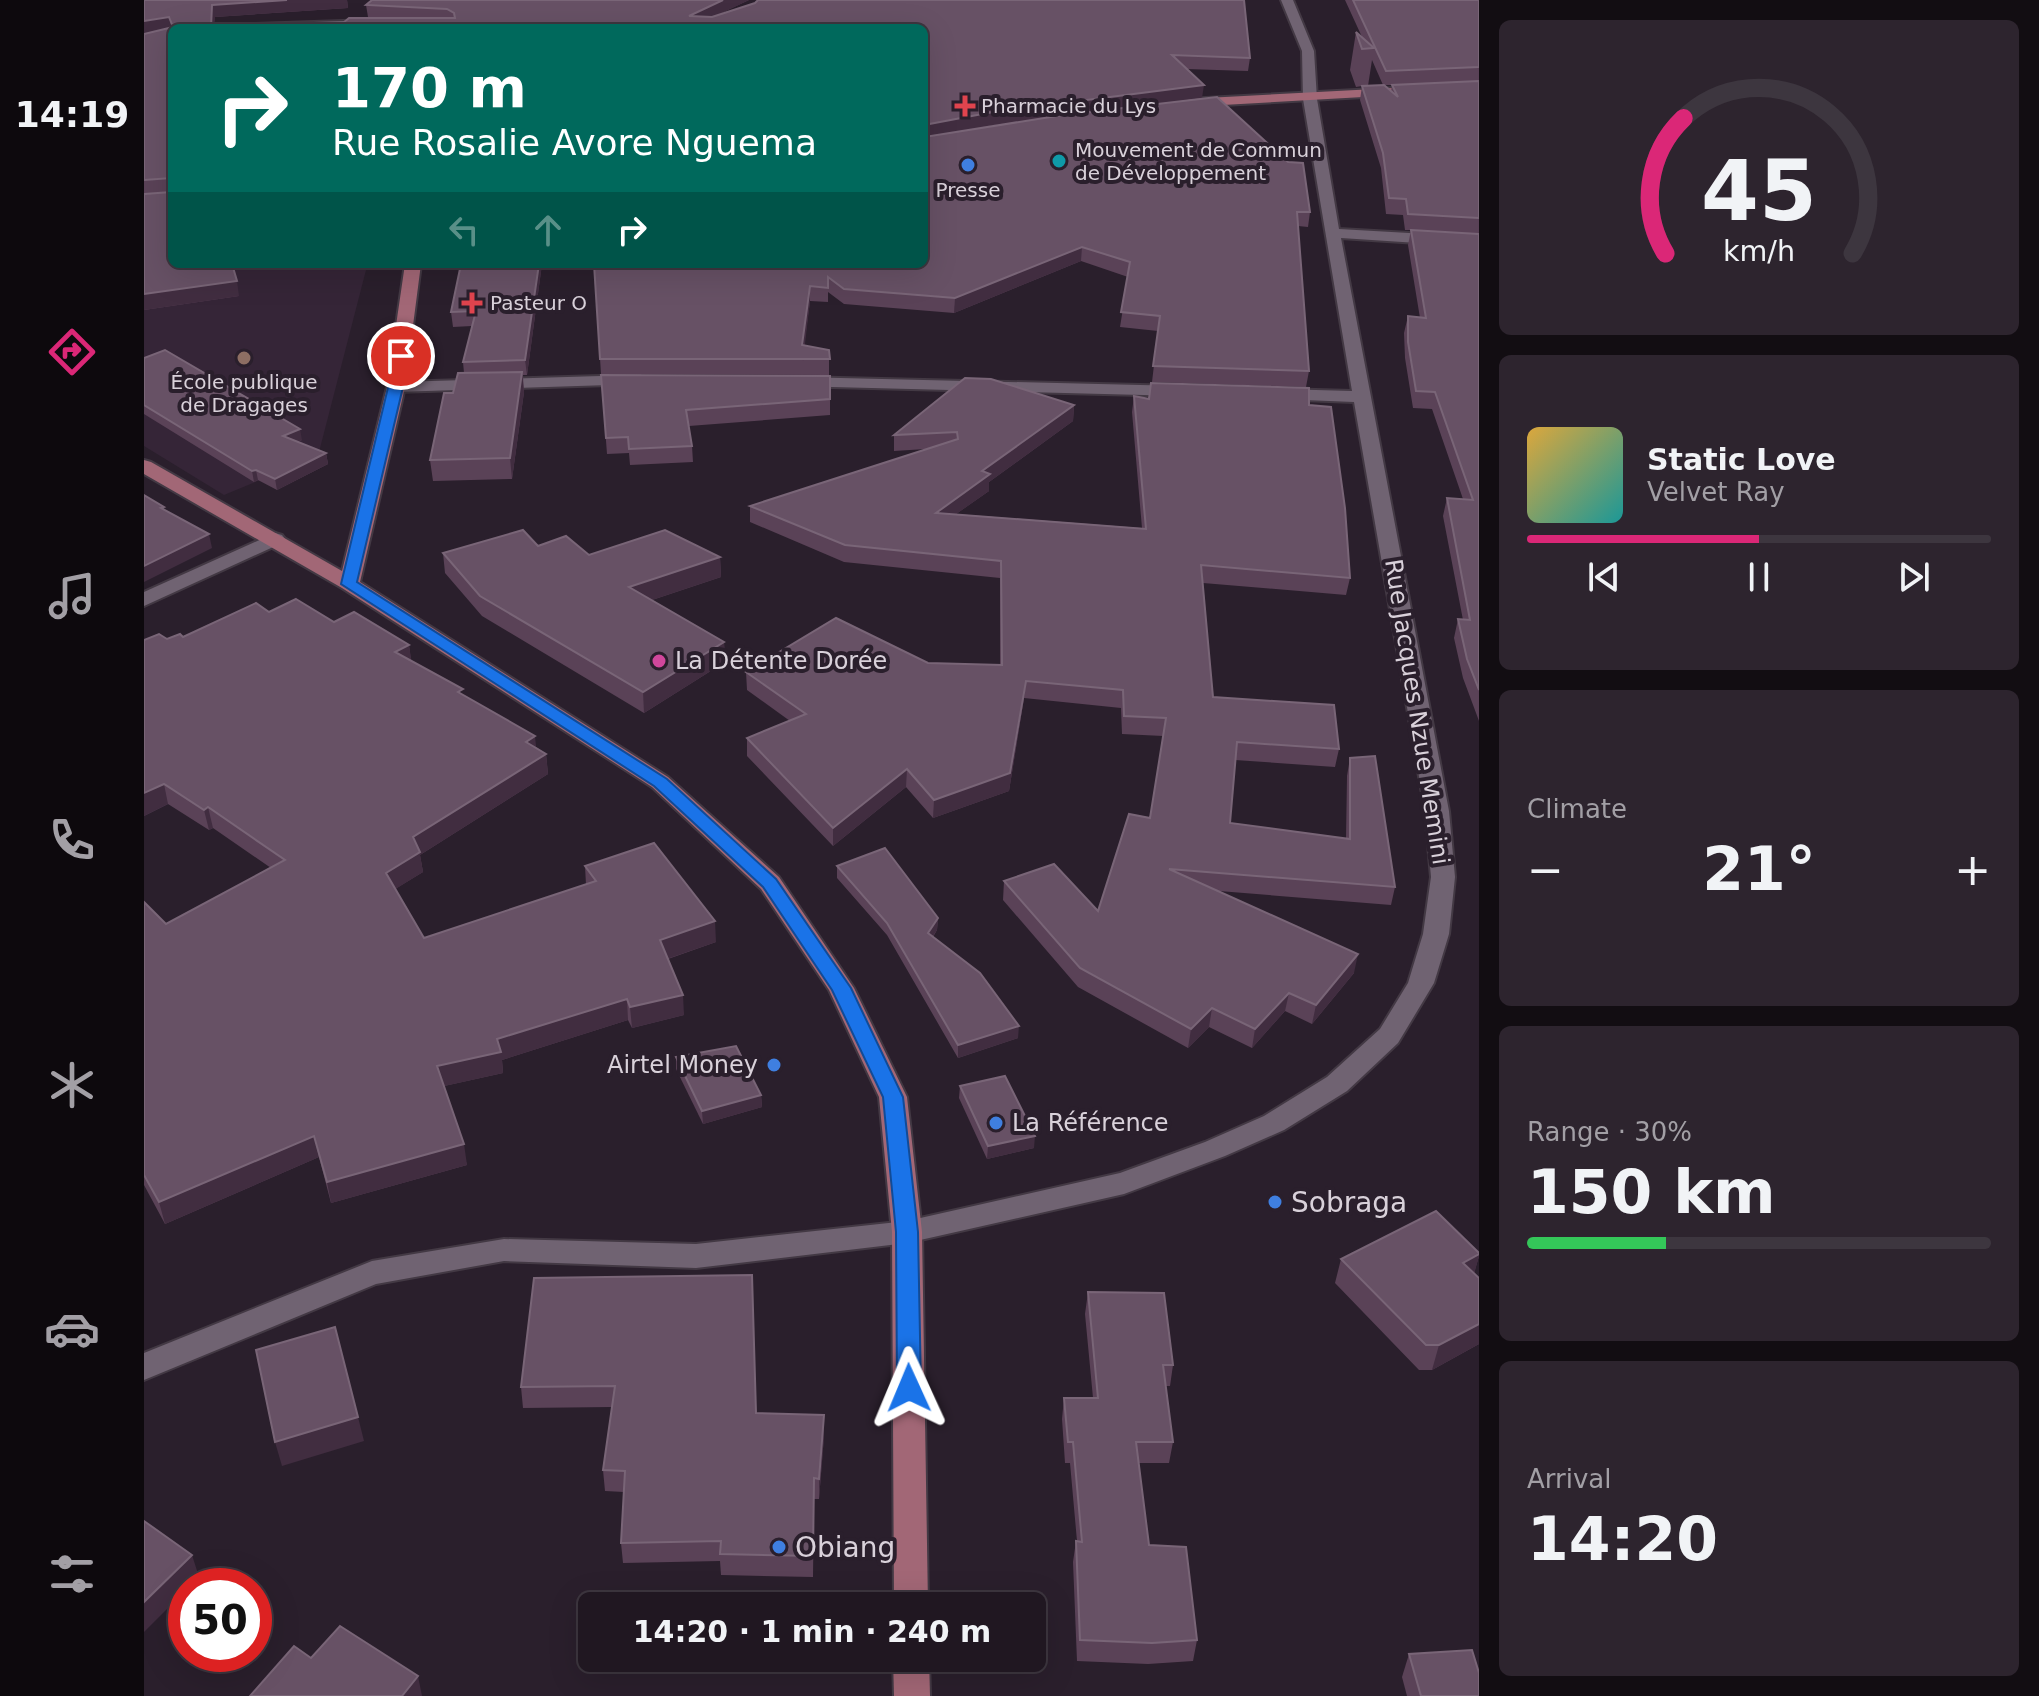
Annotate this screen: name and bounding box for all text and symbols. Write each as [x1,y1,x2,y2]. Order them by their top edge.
text: 170 m [332,55,527,120]
icon: right [200,56,304,160]
text: 14:19 [15,94,129,135]
place label: Pharmacie du Lys [981,94,1156,118]
marker: Pharmacie du Lys [956,97,974,115]
text: Rue Rosalie Avore Nguema [332,122,817,163]
place label: Mouvement de Commun de Développement [1075,138,1322,185]
text: 45 [1701,142,1817,239]
marker: Mouvement de Commun de Développement [1050,152,1068,170]
marker: Presse [959,156,977,174]
place label: Presse [936,178,1000,202]
icon: left [442,208,486,252]
icon: ahead [526,208,570,252]
icon: right [610,208,654,252]
text: km/h [1723,234,1795,268]
place label: Pasteur O [490,291,587,315]
marker: Pasteur O [461,292,483,314]
pin [367,322,435,390]
icon: directions [44,324,100,380]
icon: arrive [379,334,423,378]
marker: École publique de Dragages [235,349,253,367]
place label: École publique de Dragages [171,370,317,417]
text: Static Love [1647,442,1836,477]
text: Velvet Ray [1647,477,1785,507]
icon: previous [1582,555,1626,599]
icon: pause [1737,555,1781,599]
icon: next [1892,555,1936,599]
street label: Rue Jacques Nzue Memini [1379,557,1455,867]
icon: music [44,568,100,624]
place label: La Détente Dorée [675,647,887,675]
marker: La Détente Dorée [650,652,668,670]
text: Climate [1527,794,1627,824]
icon: phone [44,812,100,868]
text: 21° [1702,834,1816,904]
text: − [1527,844,1564,895]
text: + [1954,844,1991,895]
place label: Airtel Money [607,1051,758,1079]
marker: Airtel Money [765,1056,783,1074]
icon: climate [44,1057,100,1113]
place label: La Référence [1012,1109,1169,1137]
marker: La Référence [987,1114,1005,1132]
text: Range · 30% [1527,1117,1692,1147]
text: 150 km [1527,1157,1776,1227]
place label: Sobraga [1291,1186,1407,1219]
marker: Sobraga [1266,1193,1284,1211]
icon: car [44,1301,100,1357]
position arrow [867,1346,951,1430]
text: Arrival [1527,1464,1611,1494]
text: 14:20 [1527,1504,1718,1574]
place label: Obiang [795,1531,895,1564]
marker: Obiang [770,1538,788,1556]
icon: filters [44,1546,100,1602]
speed limit sign: 50 [168,1568,272,1672]
text: 14:20 · 1 min · 240 m [633,1614,991,1649]

